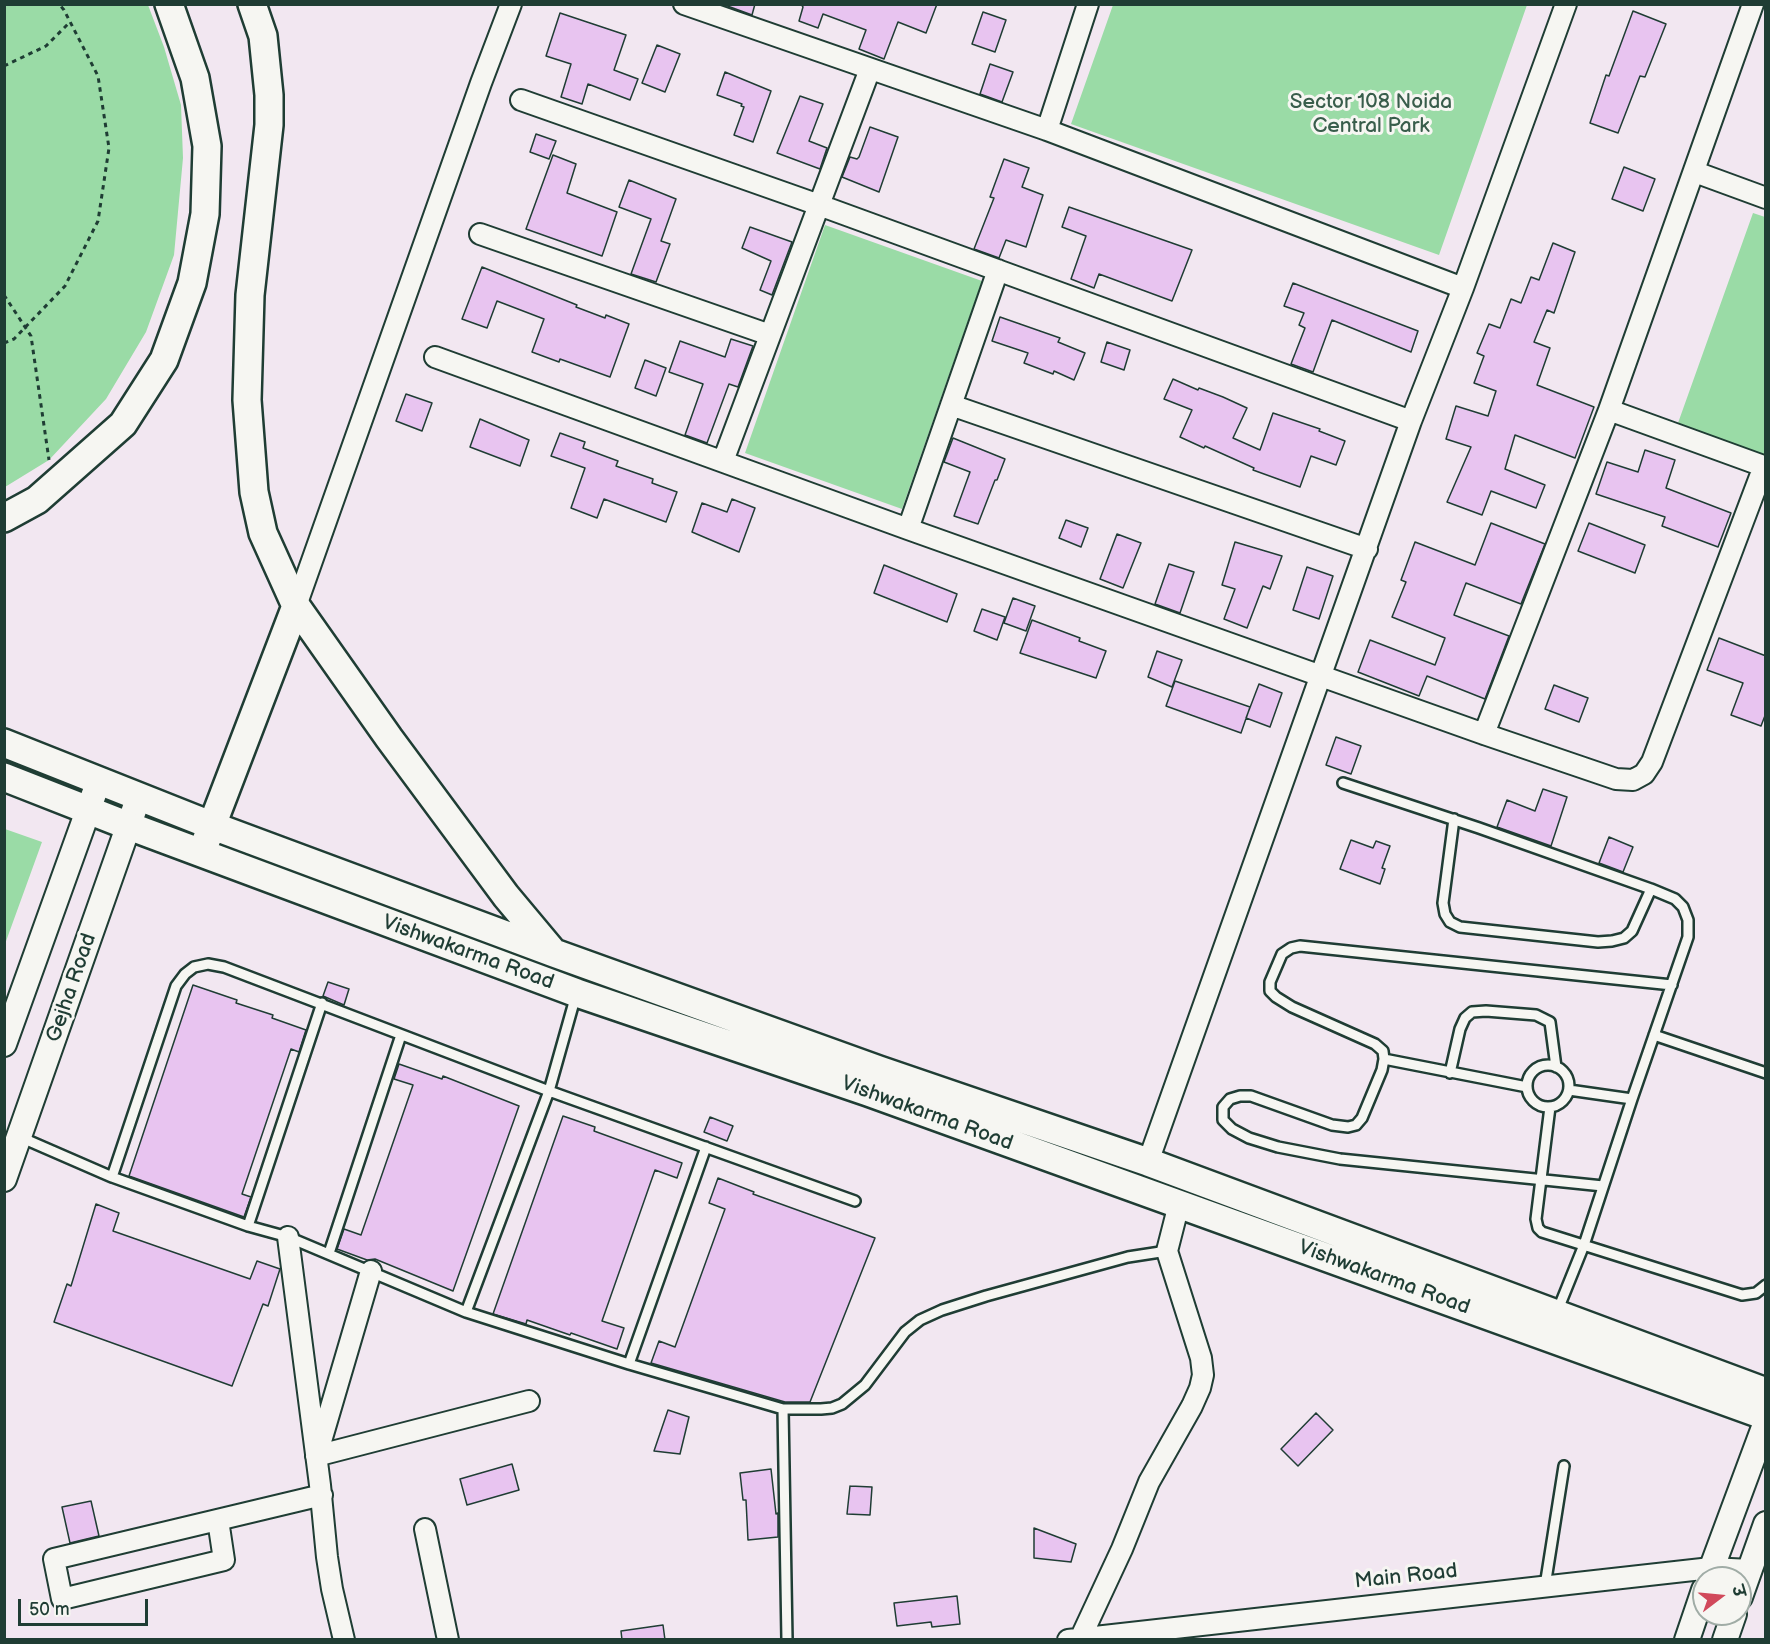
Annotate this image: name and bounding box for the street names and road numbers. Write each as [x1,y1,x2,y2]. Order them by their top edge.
street label: Vishwakarma Road [379,910,557,996]
street label: Gejha Road [42,930,102,1046]
street label: Vishwakarma Road [838,1071,1016,1157]
street label: Vishwakarma Road [1295,1235,1473,1321]
street label: Main Road [1353,1559,1459,1595]

